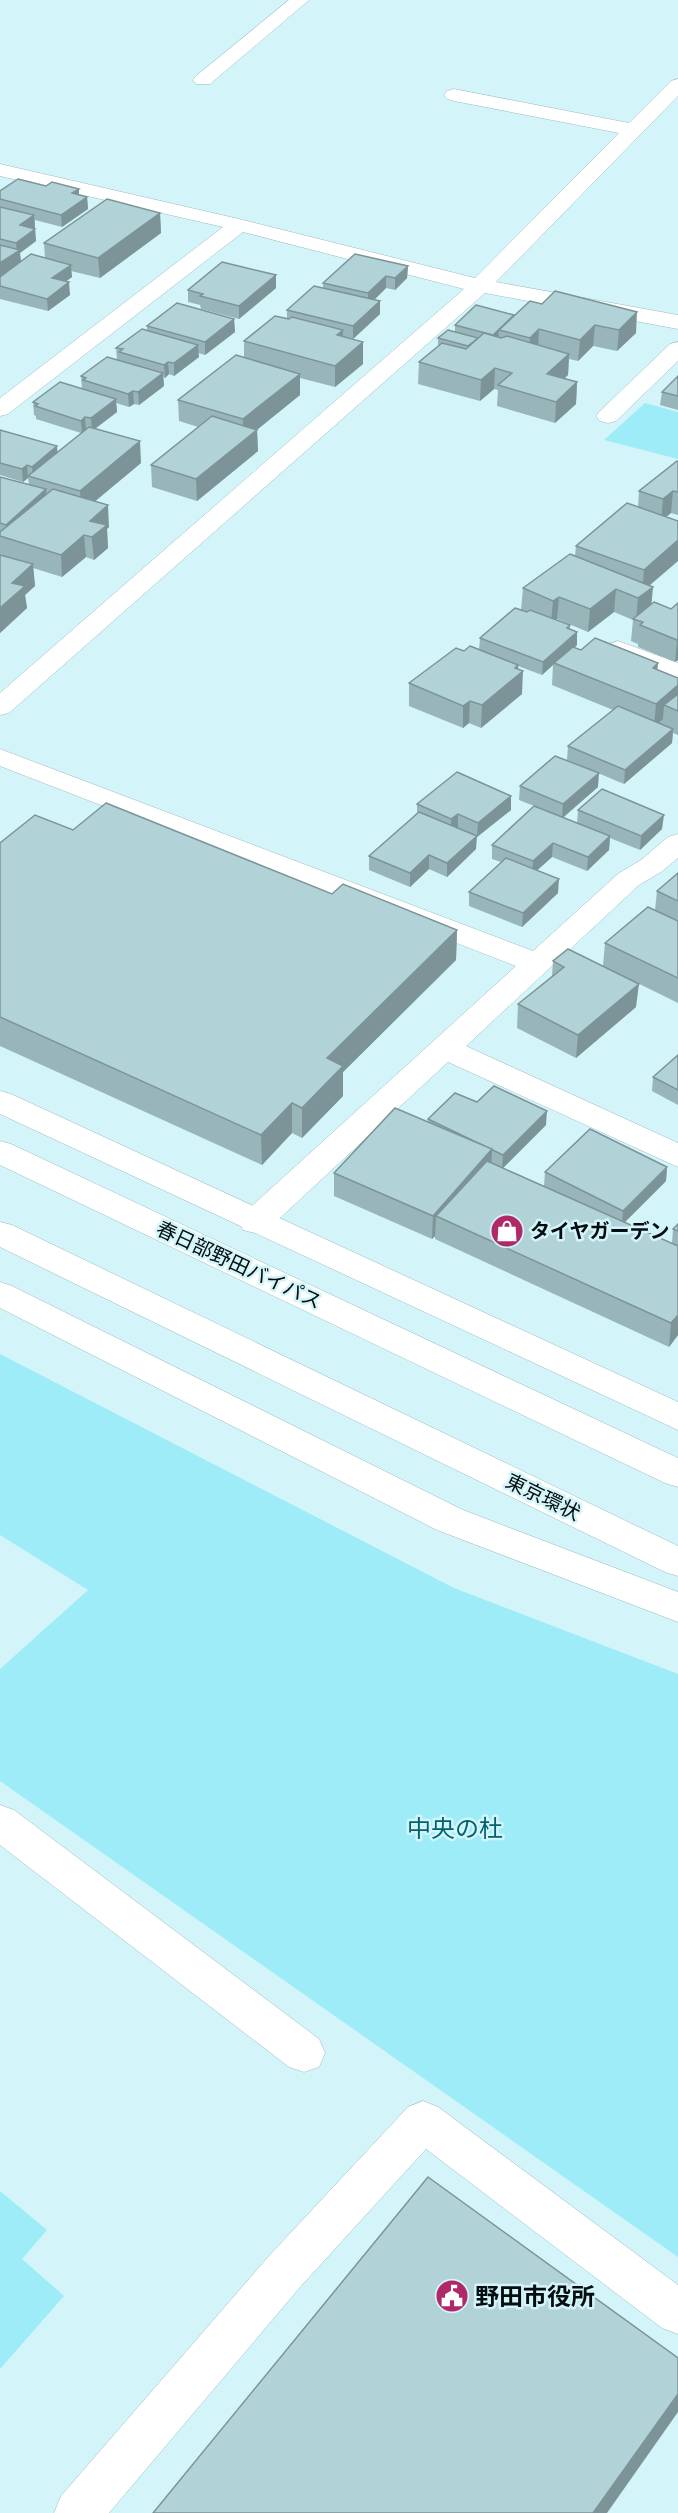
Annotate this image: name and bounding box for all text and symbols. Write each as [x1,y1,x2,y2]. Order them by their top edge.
shop icon: タイヤガーデン [489,1213,525,1249]
street label: 春日部野田バイパス [152,1214,326,1316]
place label: タイヤガーデン [530,1217,669,1245]
street label: 東京環状 [501,1467,585,1527]
park label: 中央の杜 [407,1812,503,1845]
public building icon: 野田市役所 [434,2278,470,2314]
place label: 野田市役所 [475,2280,595,2313]

